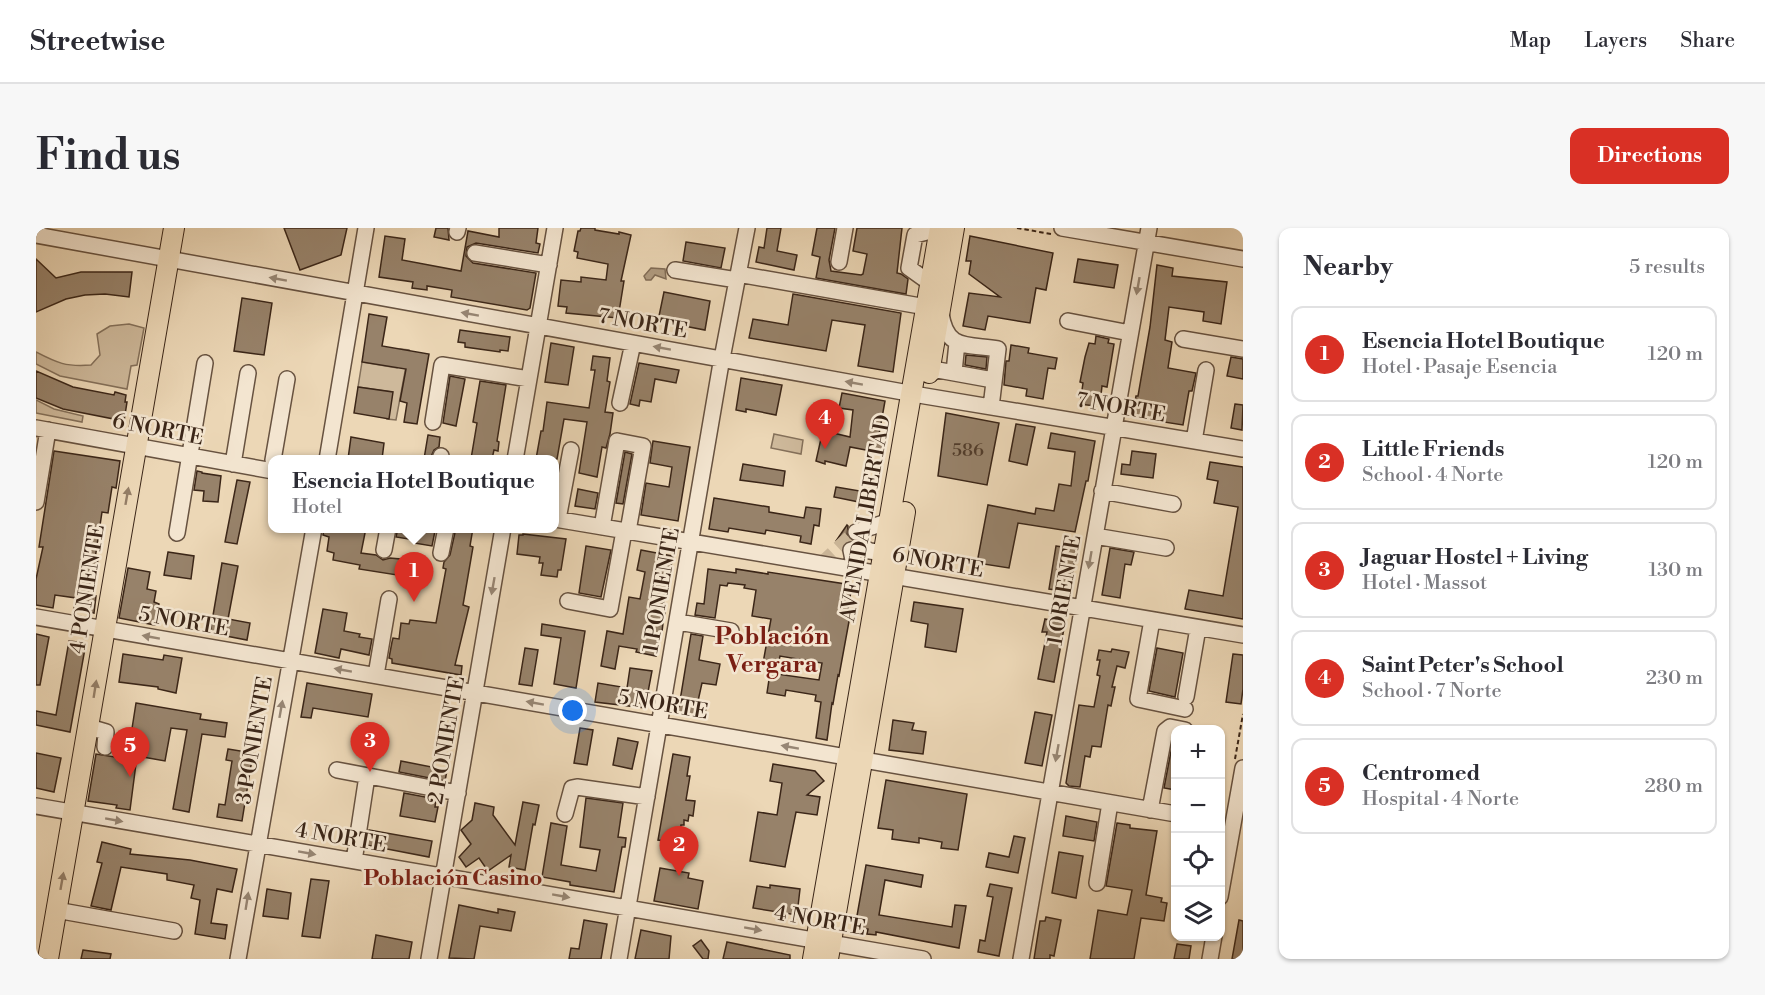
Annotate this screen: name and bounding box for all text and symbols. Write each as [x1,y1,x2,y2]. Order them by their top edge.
text: Streetwise [30,24,165,59]
text: Map [1510,28,1551,54]
text: Layers [1584,28,1647,54]
text: Share [1680,28,1735,54]
button: Directions [1570,128,1729,184]
text: Find us [36,130,180,183]
text: Nearby [1303,251,1393,283]
text: 5 results [1629,255,1705,280]
one-way arrow [269,274,288,283]
one-way arrow [1134,276,1143,295]
street label: 7 NORTE [596,303,690,345]
one-way arrow [461,309,480,318]
text: Esencia Hotel Boutique [1362,328,1605,355]
text: 1 [1320,342,1329,367]
text: 120 m [1648,342,1703,367]
one-way arrow [653,343,672,352]
text: Hotel · Pasaje Esencia [1362,355,1557,380]
one-way arrow [845,378,864,387]
street label: 7 NORTE [1074,387,1168,429]
pin: 4 [806,400,844,449]
street label: 6 NORTE [110,408,206,452]
street label: AVENIDA LIBERTAD [835,413,897,625]
text: Little Friends [1362,436,1505,463]
house number: 586 [952,439,984,462]
text: 2 [1318,450,1331,475]
text: 120 m [1648,450,1703,475]
popup [268,455,559,533]
text: School · 4 Norte [1362,463,1503,488]
text: Esencia Hotel Boutique [292,468,535,495]
one-way arrow [123,487,132,506]
text: Hotel [292,495,342,520]
street label: 4 PONIENTE [65,523,111,656]
street label: 1 PONIENTE [638,525,686,655]
street label: 1 ORIENTE [1042,533,1087,647]
street label: 6 NORTE [890,542,986,584]
text: Jaguar Hostel + Living [1362,544,1588,571]
one-way arrow [1086,551,1095,570]
pin: 1 [394,552,434,602]
text: 3 [1318,558,1331,583]
text: 130 m [1648,558,1703,583]
text: Hotel · Massot [1362,571,1487,596]
one-way arrow [489,577,498,596]
street label: 5 NORTE [137,601,231,643]
district label: Población Vergara [715,622,830,680]
one-way arrow [141,632,160,641]
text: Saint Peter's School [1362,652,1564,679]
one-way arrow [334,665,353,674]
text: 4 [1318,666,1331,691]
text: 230 m [1646,666,1703,691]
street label: 3 PONIENTE [231,674,279,806]
street label: 2 PONIENTE [423,674,471,806]
one-way arrow [91,679,100,698]
text: School · 7 Norte [1362,679,1502,704]
street label: 5 NORTE [616,684,710,726]
your location [558,696,587,725]
one-way arrow [526,698,545,707]
one-way arrow [277,700,286,719]
pin: 3 [350,722,390,772]
map controls [1171,725,1225,941]
button: + [1171,725,1225,779]
pin: 5 [110,728,149,777]
one-way arrow [780,742,799,751]
one-way arrow [1052,743,1061,762]
text: Centromed [1362,760,1480,787]
text: 5 [1318,774,1331,799]
text: 280 m [1644,774,1703,799]
button: − [1171,779,1225,833]
text: Hospital · 4 Norte [1362,787,1519,812]
one-way arrow [105,815,124,824]
street label: 4 NORTE [293,817,389,859]
pin: 2 [660,826,698,876]
button: locate [1171,833,1225,887]
one-way arrow [297,849,316,858]
district label: Población Casino [364,865,542,892]
one-way arrow [57,871,66,890]
button: layers [1171,887,1225,941]
one-way arrow [243,892,252,911]
one-way arrow [551,892,570,901]
street label: 4 NORTE [772,900,868,942]
one-way arrow [744,925,763,934]

